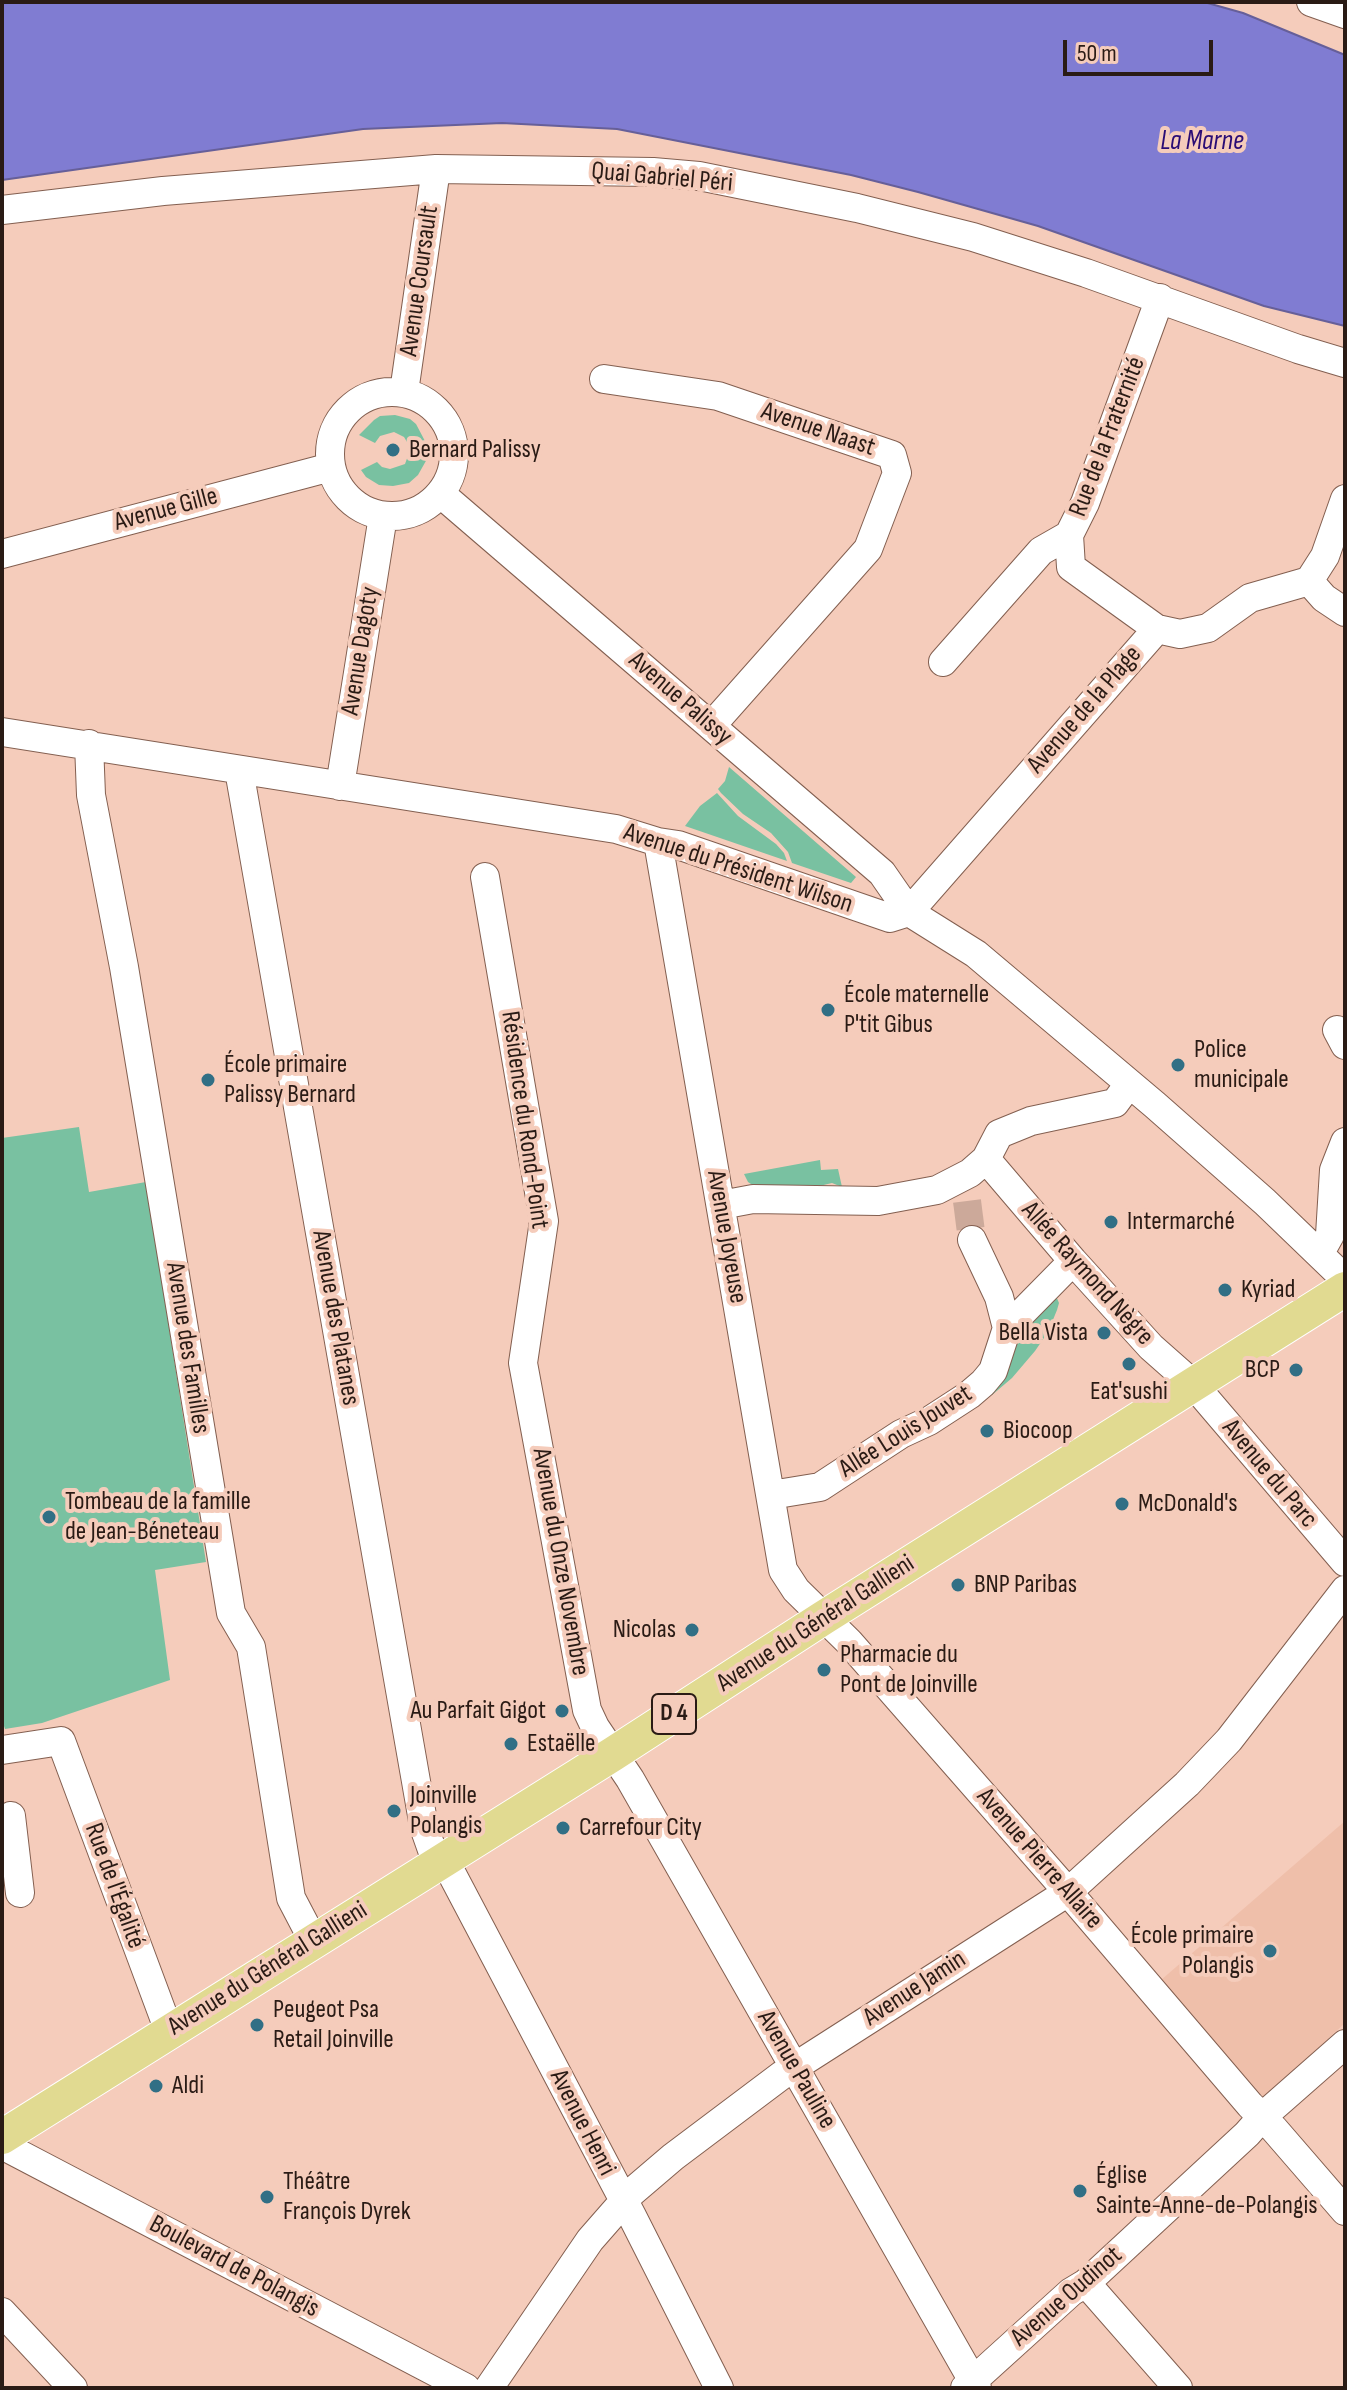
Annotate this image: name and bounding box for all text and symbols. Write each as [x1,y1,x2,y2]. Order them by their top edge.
scale bar [1067,24,1217,74]
text: 50 m [1077,39,1117,68]
water label: La Marne [1160,125,1244,159]
street label: Quai Gabriel Péri [590,156,734,200]
street label: Avenue Coursault [394,204,446,358]
street label: Rue de la Fraternité [1063,353,1153,521]
street label: Avenue Naast [757,396,879,464]
place label: Bernard Palissy [409,434,541,466]
marker: Bernard Palissy [384,441,402,459]
street label: Avenue Gille [111,481,221,539]
street label: Avenue Dagoty [335,585,387,717]
street label: Avenue de la Plage [1021,640,1149,780]
street label: Avenue Palissy [622,646,738,752]
street label: Avenue du Président Wilson [620,817,856,921]
place label: École maternelle P'tit Gibus [844,979,989,1040]
marker: École maternelle P'tit Gibus [819,1001,837,1019]
street label: Résidence du Rond-Point [493,1009,555,1231]
place label: Police municipale [1194,1034,1289,1096]
place label: École primaire Palissy Bernard [224,1049,356,1110]
marker: Police municipale [1169,1056,1187,1074]
marker: École primaire Palissy Bernard [199,1071,217,1089]
street label: Avenue Joyeuse [699,1168,753,1306]
street label: Allée Raymond Nègre [1014,1196,1160,1352]
place label: Intermarché [1127,1206,1235,1238]
marker: Intermarché [1102,1213,1120,1231]
street label: Avenue des Platanes [304,1228,366,1408]
street label: Avenue des Familles [158,1260,216,1436]
place label: Kyriad [1241,1274,1295,1306]
marker: Kyriad [1216,1281,1234,1299]
place label: Bella Vista [998,1317,1088,1349]
marker: Bella Vista [1095,1324,1113,1342]
place label: BCP [1245,1354,1280,1386]
marker: Eat'sushi [1120,1355,1138,1373]
marker: BCP [1287,1361,1305,1379]
place label: Eat'sushi [1090,1376,1168,1408]
street label: Allée Louis Jouvet [834,1379,978,1485]
street label: Avenue du Parc [1215,1414,1323,1534]
place label: Biocoop [1003,1415,1073,1447]
marker: Biocoop [978,1422,996,1440]
street label: Avenue du Onze Novembre [525,1446,595,1678]
place label: Tombeau de la famille de Jean-Béneteau [65,1486,251,1548]
place label: McDonald's [1138,1488,1238,1520]
marker: McDonald's [1113,1495,1131,1513]
marker: Tombeau de la famille de Jean-Béneteau [40,1508,58,1526]
street label: Avenue du Général Gallieni [711,1549,921,1699]
place label: BNP Paribas [974,1569,1077,1601]
marker: BNP Paribas [949,1576,967,1594]
place label: Nicolas [613,1614,676,1646]
marker: Nicolas [683,1621,701,1639]
place label: Pharmacie du Pont de Joinville [840,1639,978,1700]
marker: Pharmacie du Pont de Joinville [815,1661,833,1679]
road number: D 4 [652,1694,696,1734]
place label: Au Parfait Gigot [410,1695,546,1727]
marker: Au Parfait Gigot [553,1702,571,1720]
place label: Estaëlle [527,1728,595,1760]
marker: Estaëlle [502,1735,520,1753]
place label: Joinville Polangis [410,1780,482,1842]
street label: Avenue Pierre Allaire [969,1782,1109,1936]
marker: Joinville Polangis [385,1802,403,1820]
place label: Carrefour City [579,1812,702,1844]
street label: Rue de l'Égalité [77,1819,151,1953]
marker: Carrefour City [554,1819,572,1837]
street label: Avenue du Général Gallieni [163,1895,373,2043]
place label: École primaire Polangis [1131,1920,1254,1982]
marker: École primaire Polangis [1261,1942,1279,1960]
street label: Avenue Jamin [858,1944,972,2034]
place label: Peugeot Psa Retail Joinville [273,1994,394,2056]
street label: Avenue Pauline [750,2005,842,2135]
marker: Peugeot Psa Retail Joinville [248,2016,266,2034]
street label: Avenue Henri [542,2065,622,2181]
place label: Aldi [172,2070,204,2102]
marker: Aldi [147,2077,165,2095]
place label: Église Sainte-Anne-de-Polangis [1096,2160,1318,2222]
place label: Théâtre François Dyrek [283,2166,411,2228]
marker: Église Sainte-Anne-de-Polangis [1071,2182,1089,2200]
marker: Théâtre François Dyrek [258,2188,276,2206]
street label: Boulevard de Polangis [144,2209,324,2325]
street label: Avenue Oudinot [1005,2240,1129,2354]

